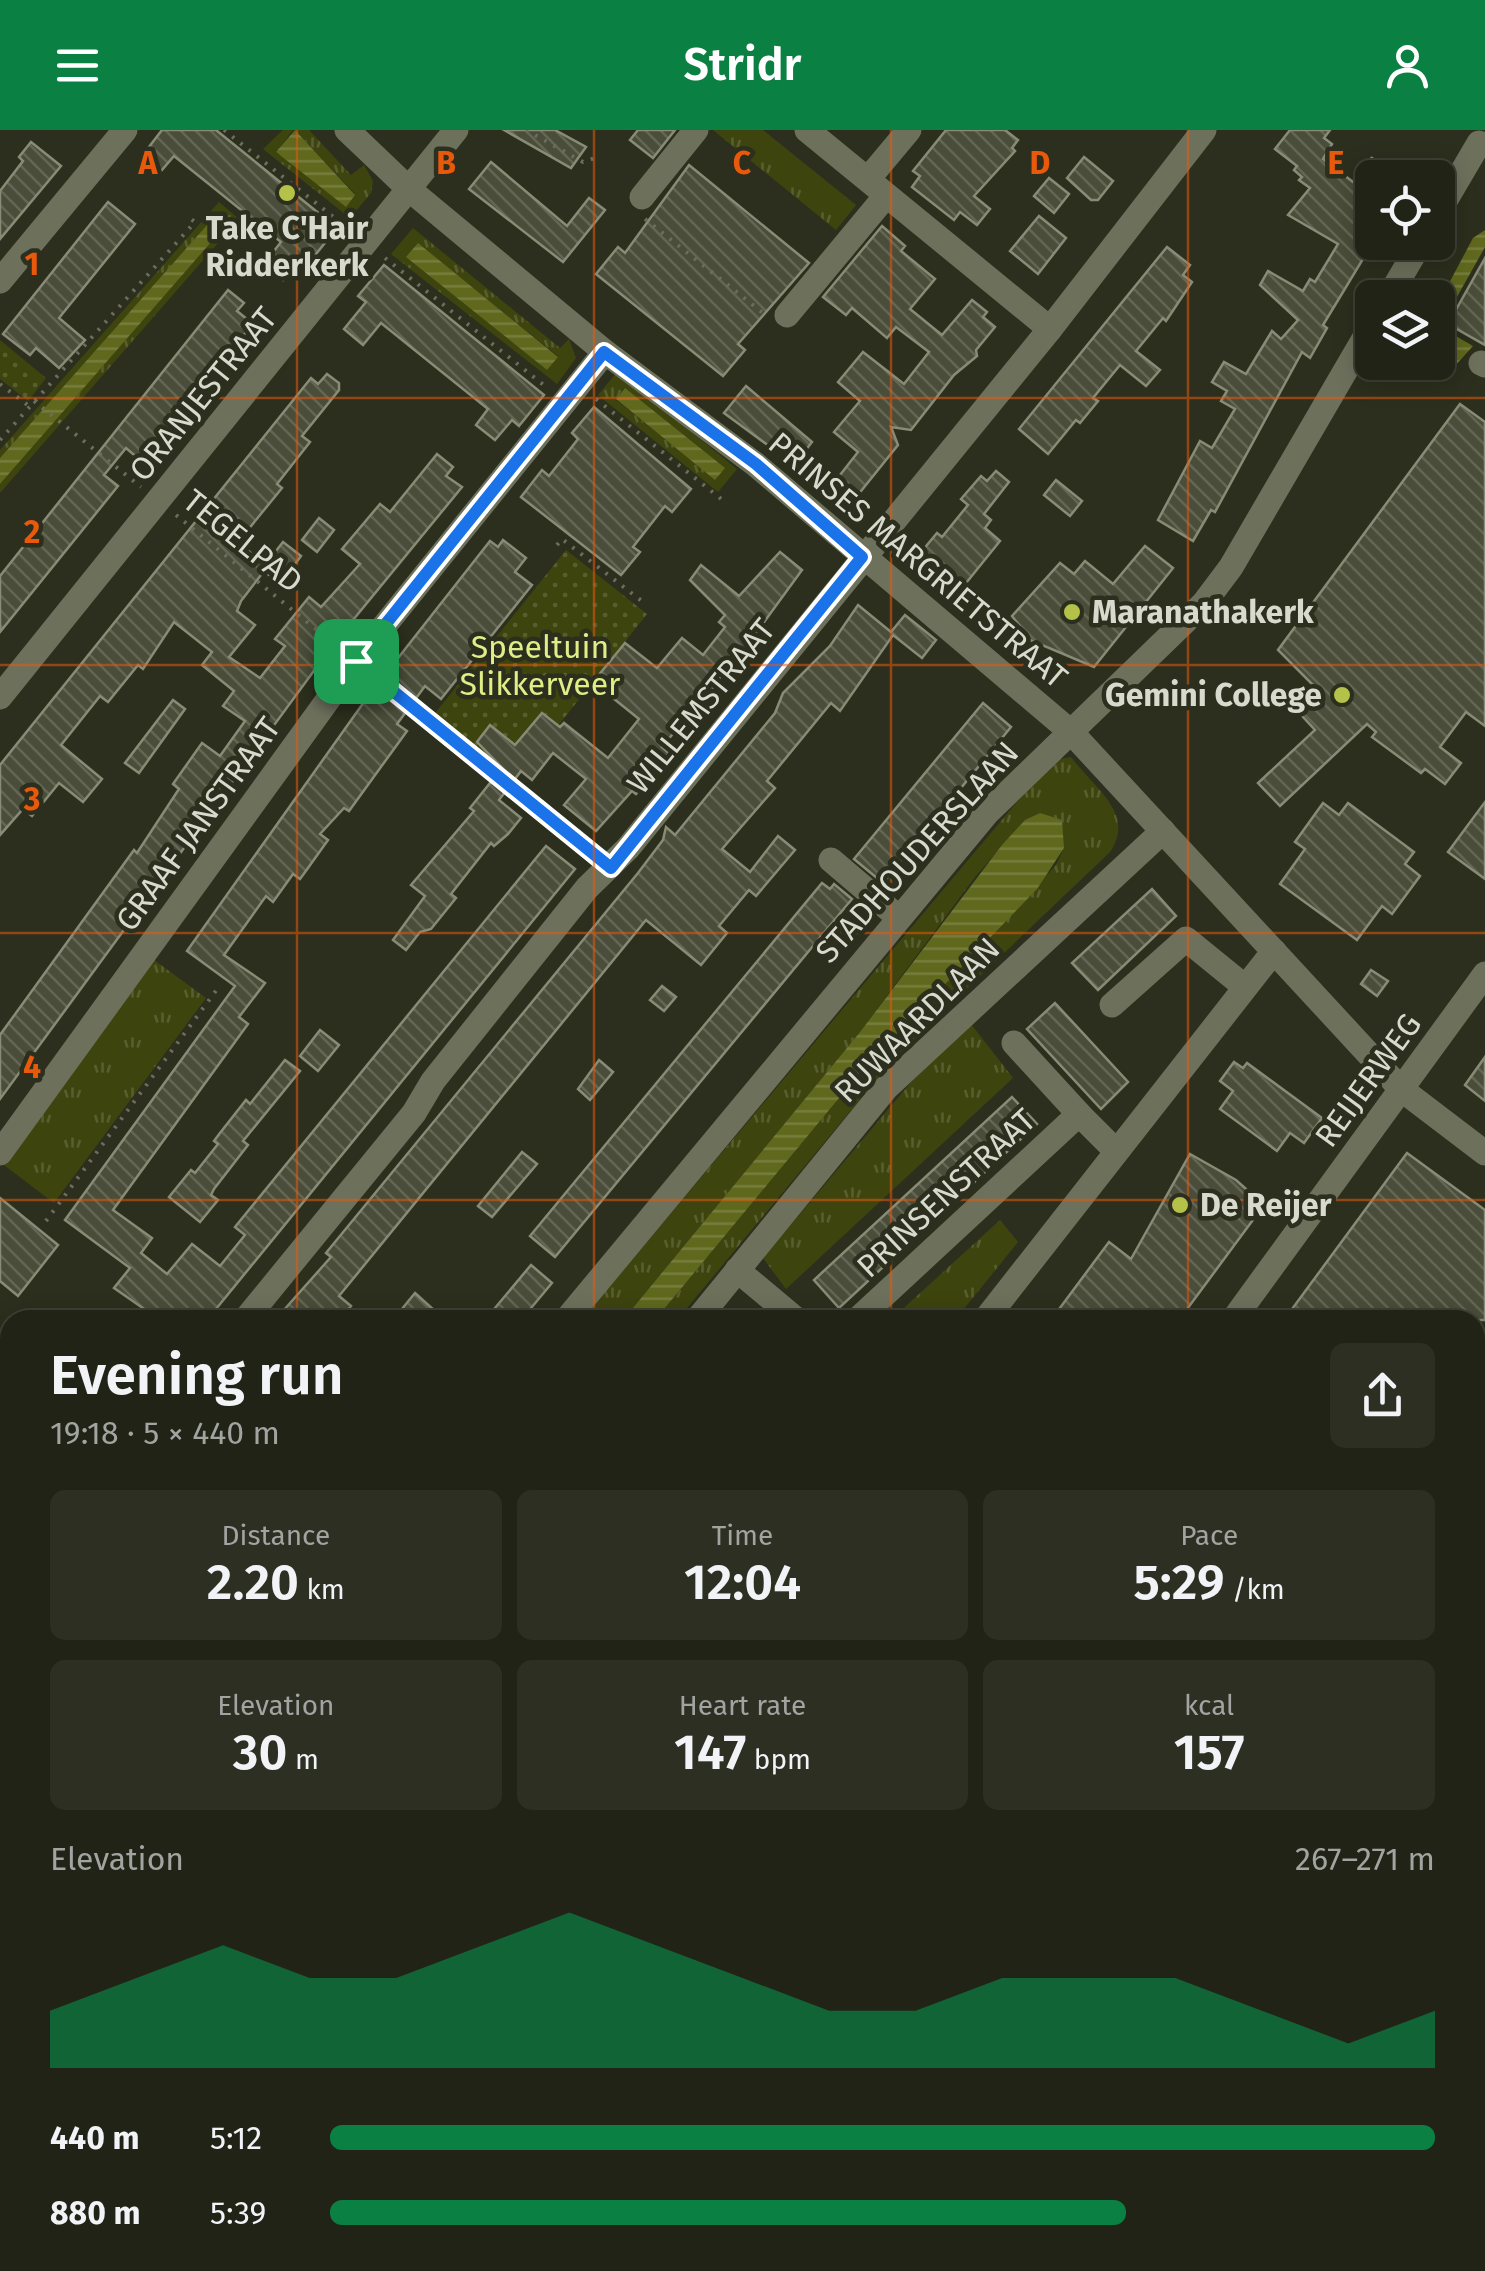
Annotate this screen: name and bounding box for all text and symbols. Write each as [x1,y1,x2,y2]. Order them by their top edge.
icon: menu [50,38,105,93]
text: Stridr [684,38,801,92]
icon: person [1380,38,1435,93]
text: A [138,144,159,182]
text: B [436,144,456,182]
text: C [733,144,752,182]
text: D [1030,144,1050,182]
text: E [1328,144,1344,182]
map controls [1355,160,1455,380]
button: locate [1355,160,1455,260]
marker: Take C'Hair Ridderkerk [276,182,298,204]
place label: Take C'Hair Ridderkerk [205,209,369,284]
text: 1 [25,245,39,283]
button: layers [1355,280,1455,380]
street label: ORANJESTRAAT [121,299,285,489]
street label: PRINSES MARGRIETSTRAAT [761,424,1075,696]
street label: TEGELPAD [176,482,310,600]
text: 2 [24,513,40,551]
place label: Maranathakerk [1092,593,1314,631]
marker: Maranathakerk [1061,601,1083,623]
street label: WILLEMSTRAAT [619,611,783,801]
pin [314,619,399,704]
park label: Speeltuin Slikkerveer [460,628,621,703]
icon: arrive [329,634,384,689]
place label: Gemini College [1105,676,1322,714]
marker: Gemini College [1331,684,1353,706]
street label: GRAAF JANSTRAAT [108,709,288,938]
street label: STADHOUDERSLAAN [808,734,1026,970]
text: 3 [23,780,40,818]
street label: RUWAARDLAAN [827,930,1007,1110]
street label: REIJERWEG [1307,1006,1429,1154]
text: 4 [23,1048,41,1086]
street label: PRINSENSTRAAT [849,1100,1043,1285]
place label: De Reijer [1200,1186,1332,1224]
marker: De Reijer [1169,1194,1191,1216]
text: Evening run [50,1343,344,1409]
button: share [1330,1343,1435,1448]
text: 19:18 · 5 × 440 m [50,1414,280,1452]
text: Distance [222,1519,330,1552]
text: Time [712,1519,773,1552]
text: Pace [1180,1519,1238,1552]
text: 2.20 [207,1552,299,1612]
text: 12:04 [684,1552,801,1612]
text: 5:29 [1133,1552,1225,1612]
text: km [299,1573,345,1606]
text: /km [1225,1573,1285,1606]
text: Elevation [217,1689,334,1722]
text: Heart rate [679,1689,806,1722]
text: kcal [1184,1689,1234,1722]
text: 30 [233,1722,287,1782]
text: 147 [674,1722,746,1782]
text: 157 [1174,1722,1245,1782]
text: m [287,1743,319,1776]
text: bpm [746,1743,811,1776]
text: Elevation [50,1840,184,1878]
text: 267–271 m [1295,1840,1435,1878]
text: 440 m [50,2119,140,2157]
text: 5:12 [210,2119,262,2157]
text: 880 m [50,2194,141,2232]
text: 5:39 [210,2194,266,2232]

